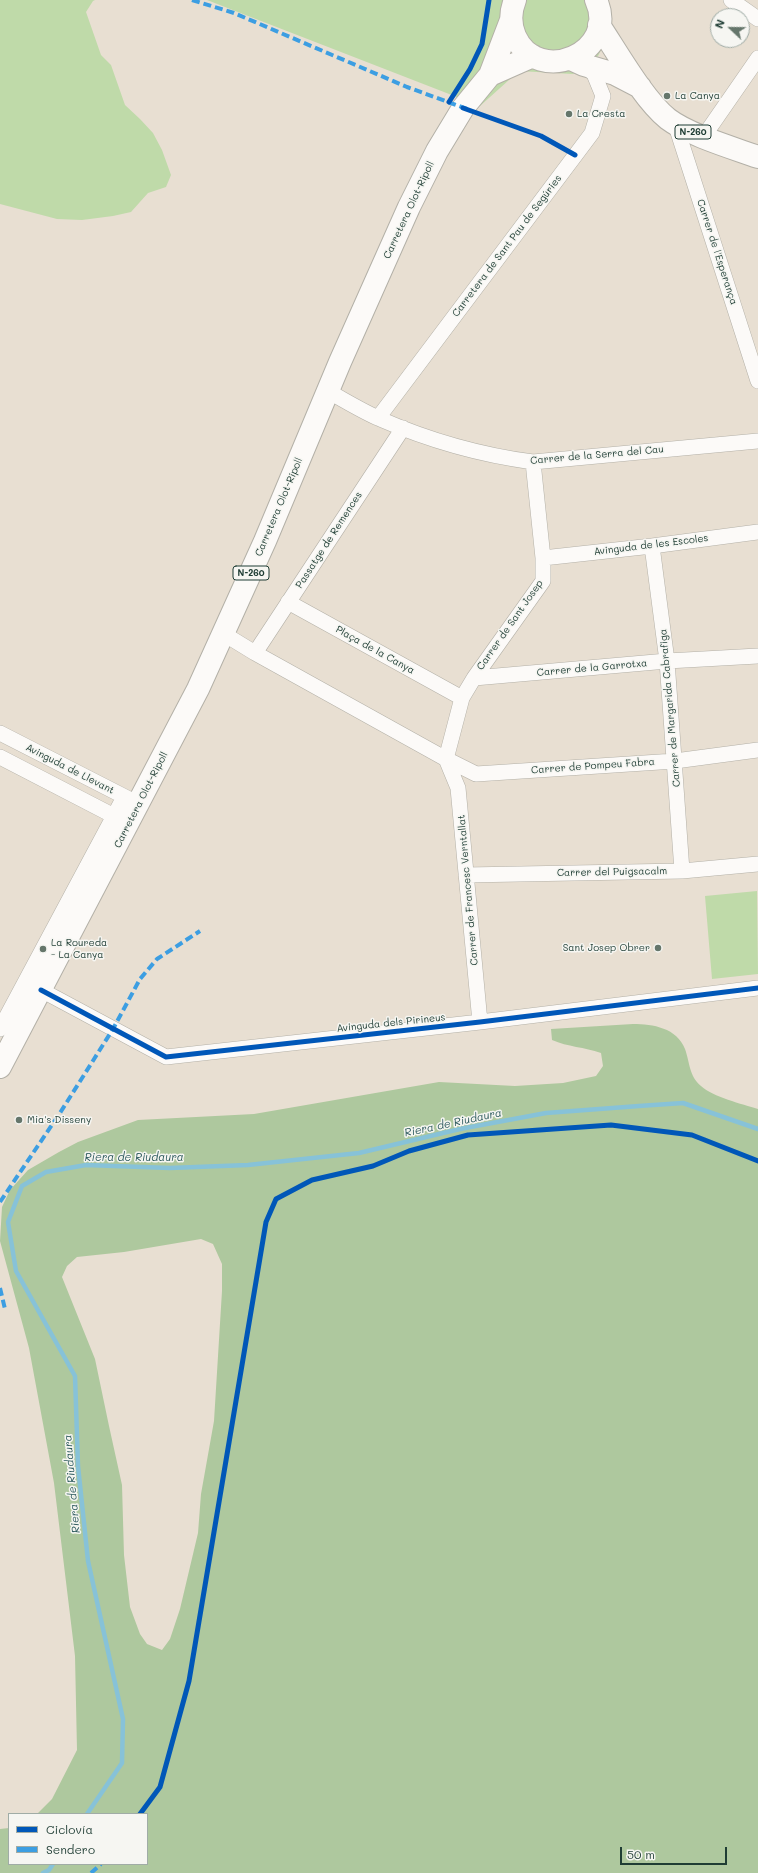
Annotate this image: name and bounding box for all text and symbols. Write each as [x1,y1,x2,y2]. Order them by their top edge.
north arrow [710,8,750,48]
text: N [711,17,728,30]
place label: La Canya [675,90,720,102]
marker: La Canya [662,91,672,101]
place label: La Cresta [577,108,626,120]
marker: La Cresta [564,109,574,119]
road number: N-260 [675,125,711,139]
street label: Carretera Olot-Ripoll [381,159,437,261]
street label: Carretera de Sant Pau de Segúries [450,173,564,319]
street label: Carrer de l'Esperança [694,198,740,306]
street label: Carrer de la Serra del Cau [530,443,664,467]
street label: Carretera Olot-Ripoll [253,456,305,558]
street label: Passatge de Remences [293,489,365,591]
street label: Avinguda de les Escoles [593,532,709,558]
road number: N-260 [233,566,269,580]
street label: Carrer de Sant Josep [474,578,546,672]
street label: Plaça de la Canya [334,623,416,677]
street label: Carrer de Margarida Cabrafiga [657,628,683,788]
street label: Carrer de la Garrotxa [536,657,648,679]
street label: Avinguda de Llevant [24,741,116,797]
street label: Carretera Olot-Ripoll [112,750,170,850]
street label: Carrer de Pompeu Fabra [531,756,655,776]
street label: Carrer de Francesc Verntallat [455,814,481,966]
street label: Carrer del Puigsacalm [557,865,667,879]
place label: La Roureda - La Canya [51,937,107,960]
place label: Sant Josep Obrer [563,942,650,954]
marker: Sant Josep Obrer [653,943,663,953]
marker: La Roureda - La Canya [38,944,48,954]
street label: Avinguda dels Pirineus [336,1011,446,1035]
water label: Riera de Riudaura [403,1106,503,1140]
place label: Mia's Disseny [27,1114,91,1126]
marker: Mia's Disseny [14,1115,24,1125]
water label: Riera de Riudaura [84,1151,184,1165]
water label: Riera de Riudaura [61,1434,83,1534]
legend [8,1813,148,1865]
text: Ciclovía [46,1821,93,1837]
scale bar [622,1839,729,1865]
text: Sendero [46,1841,95,1857]
text: 50 m [627,1846,655,1862]

